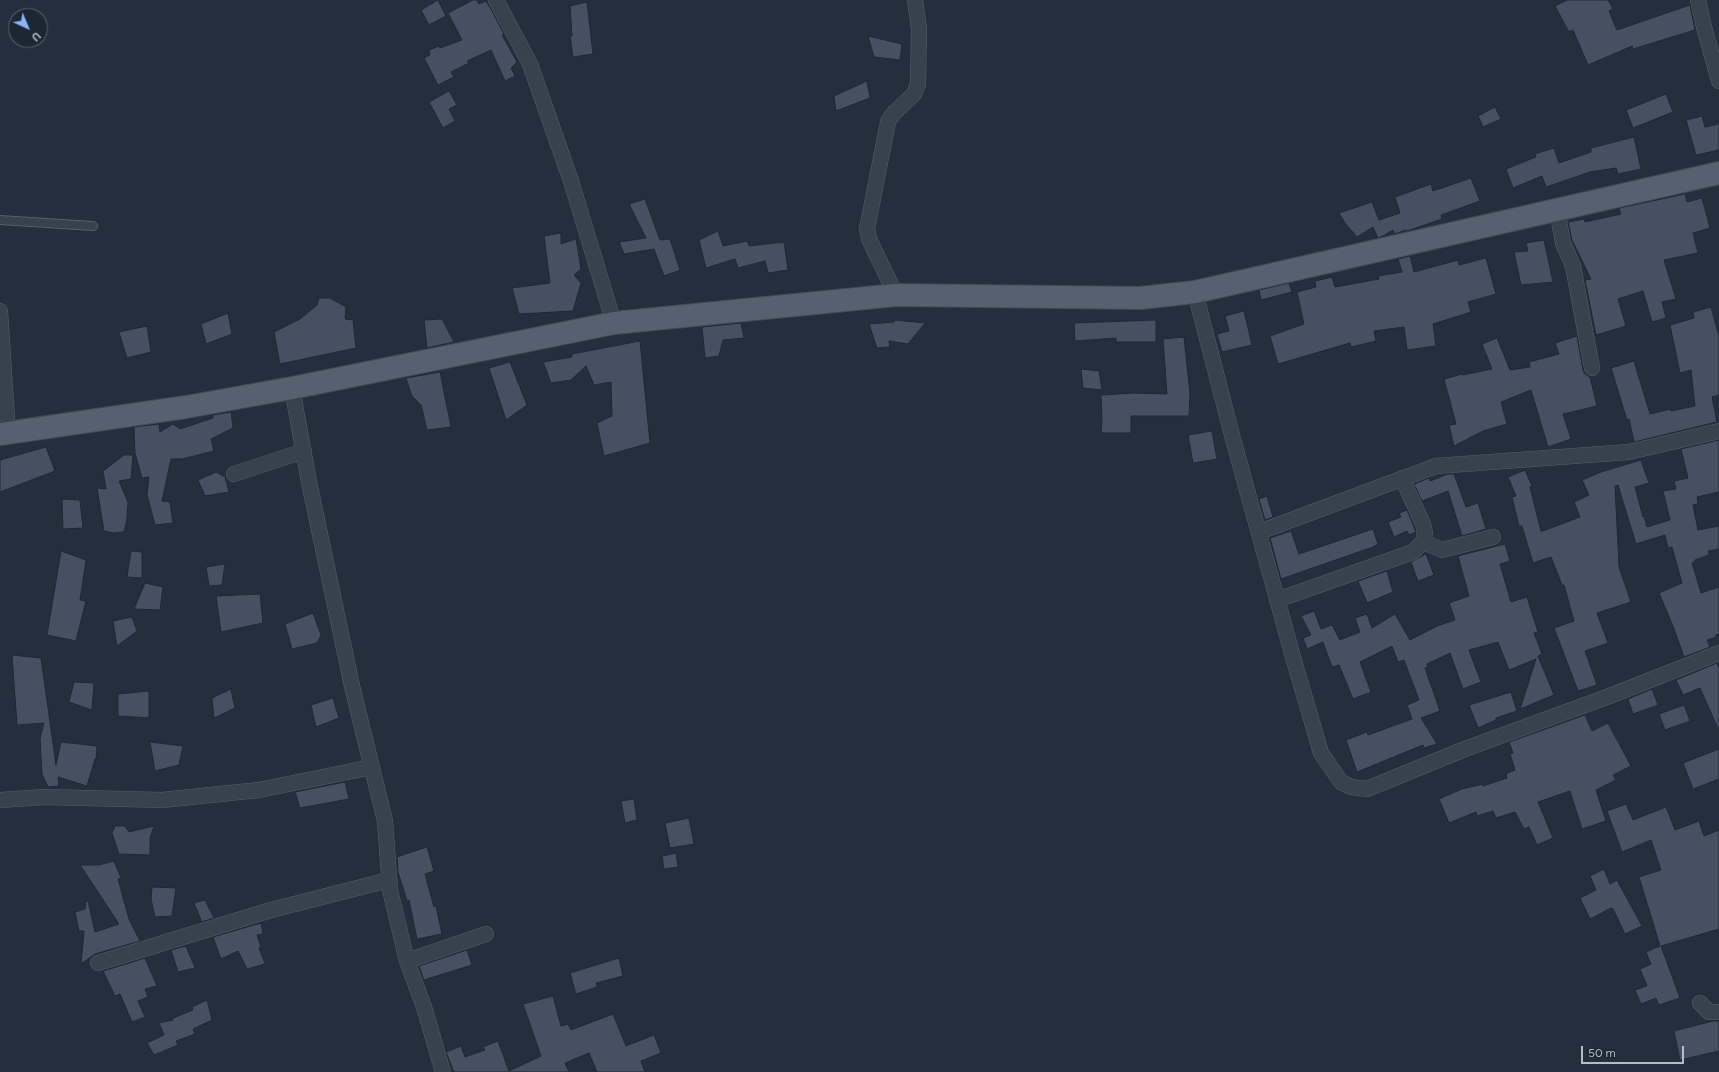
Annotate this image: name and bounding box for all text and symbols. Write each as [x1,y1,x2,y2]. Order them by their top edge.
north arrow [8,8,48,48]
text: U [29,29,43,44]
scale bar [1583,1038,1686,1064]
text: 50 m [1588,1046,1616,1060]

